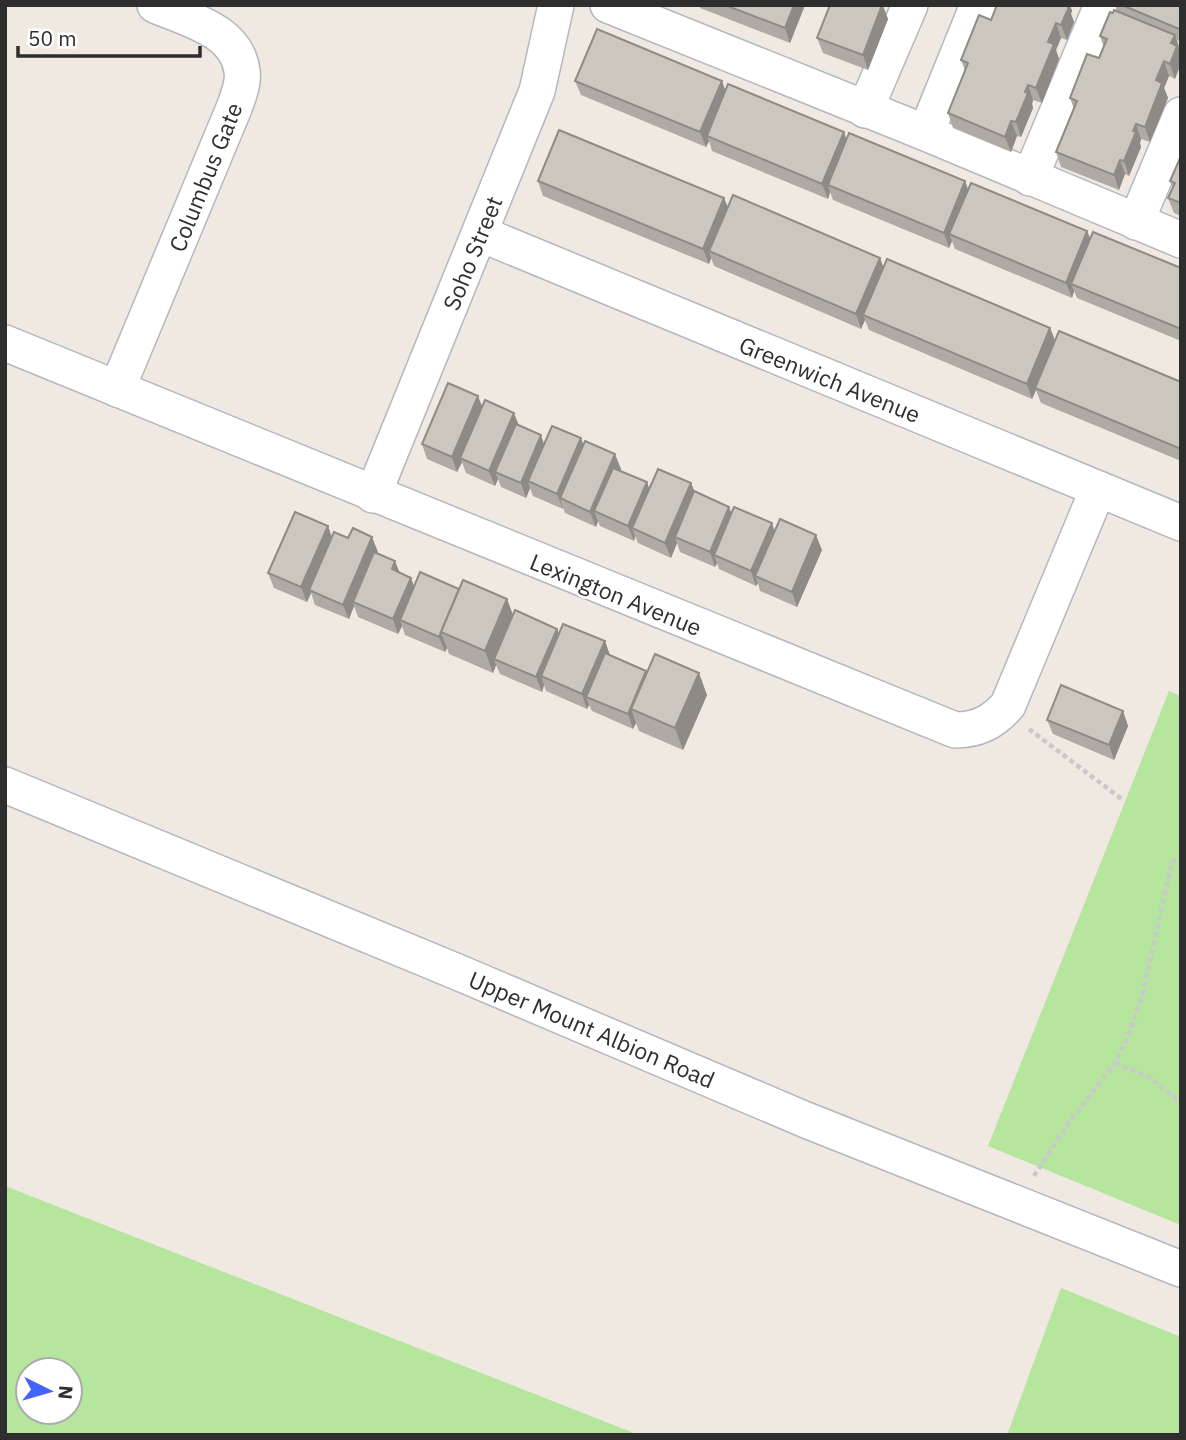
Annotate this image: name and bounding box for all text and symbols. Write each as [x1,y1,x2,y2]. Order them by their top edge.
scale bar [18,14,200,58]
text: 50 m [28,24,77,52]
street label: Columbus Gate [161,98,249,256]
street label: Soho Street [435,191,509,315]
street label: Greenwich Avenue [735,329,925,429]
street label: Lexington Avenue [526,546,706,642]
street label: Upper Mount Albion Road [464,964,720,1094]
north arrow [14,1356,84,1426]
text: N [53,1385,78,1400]

